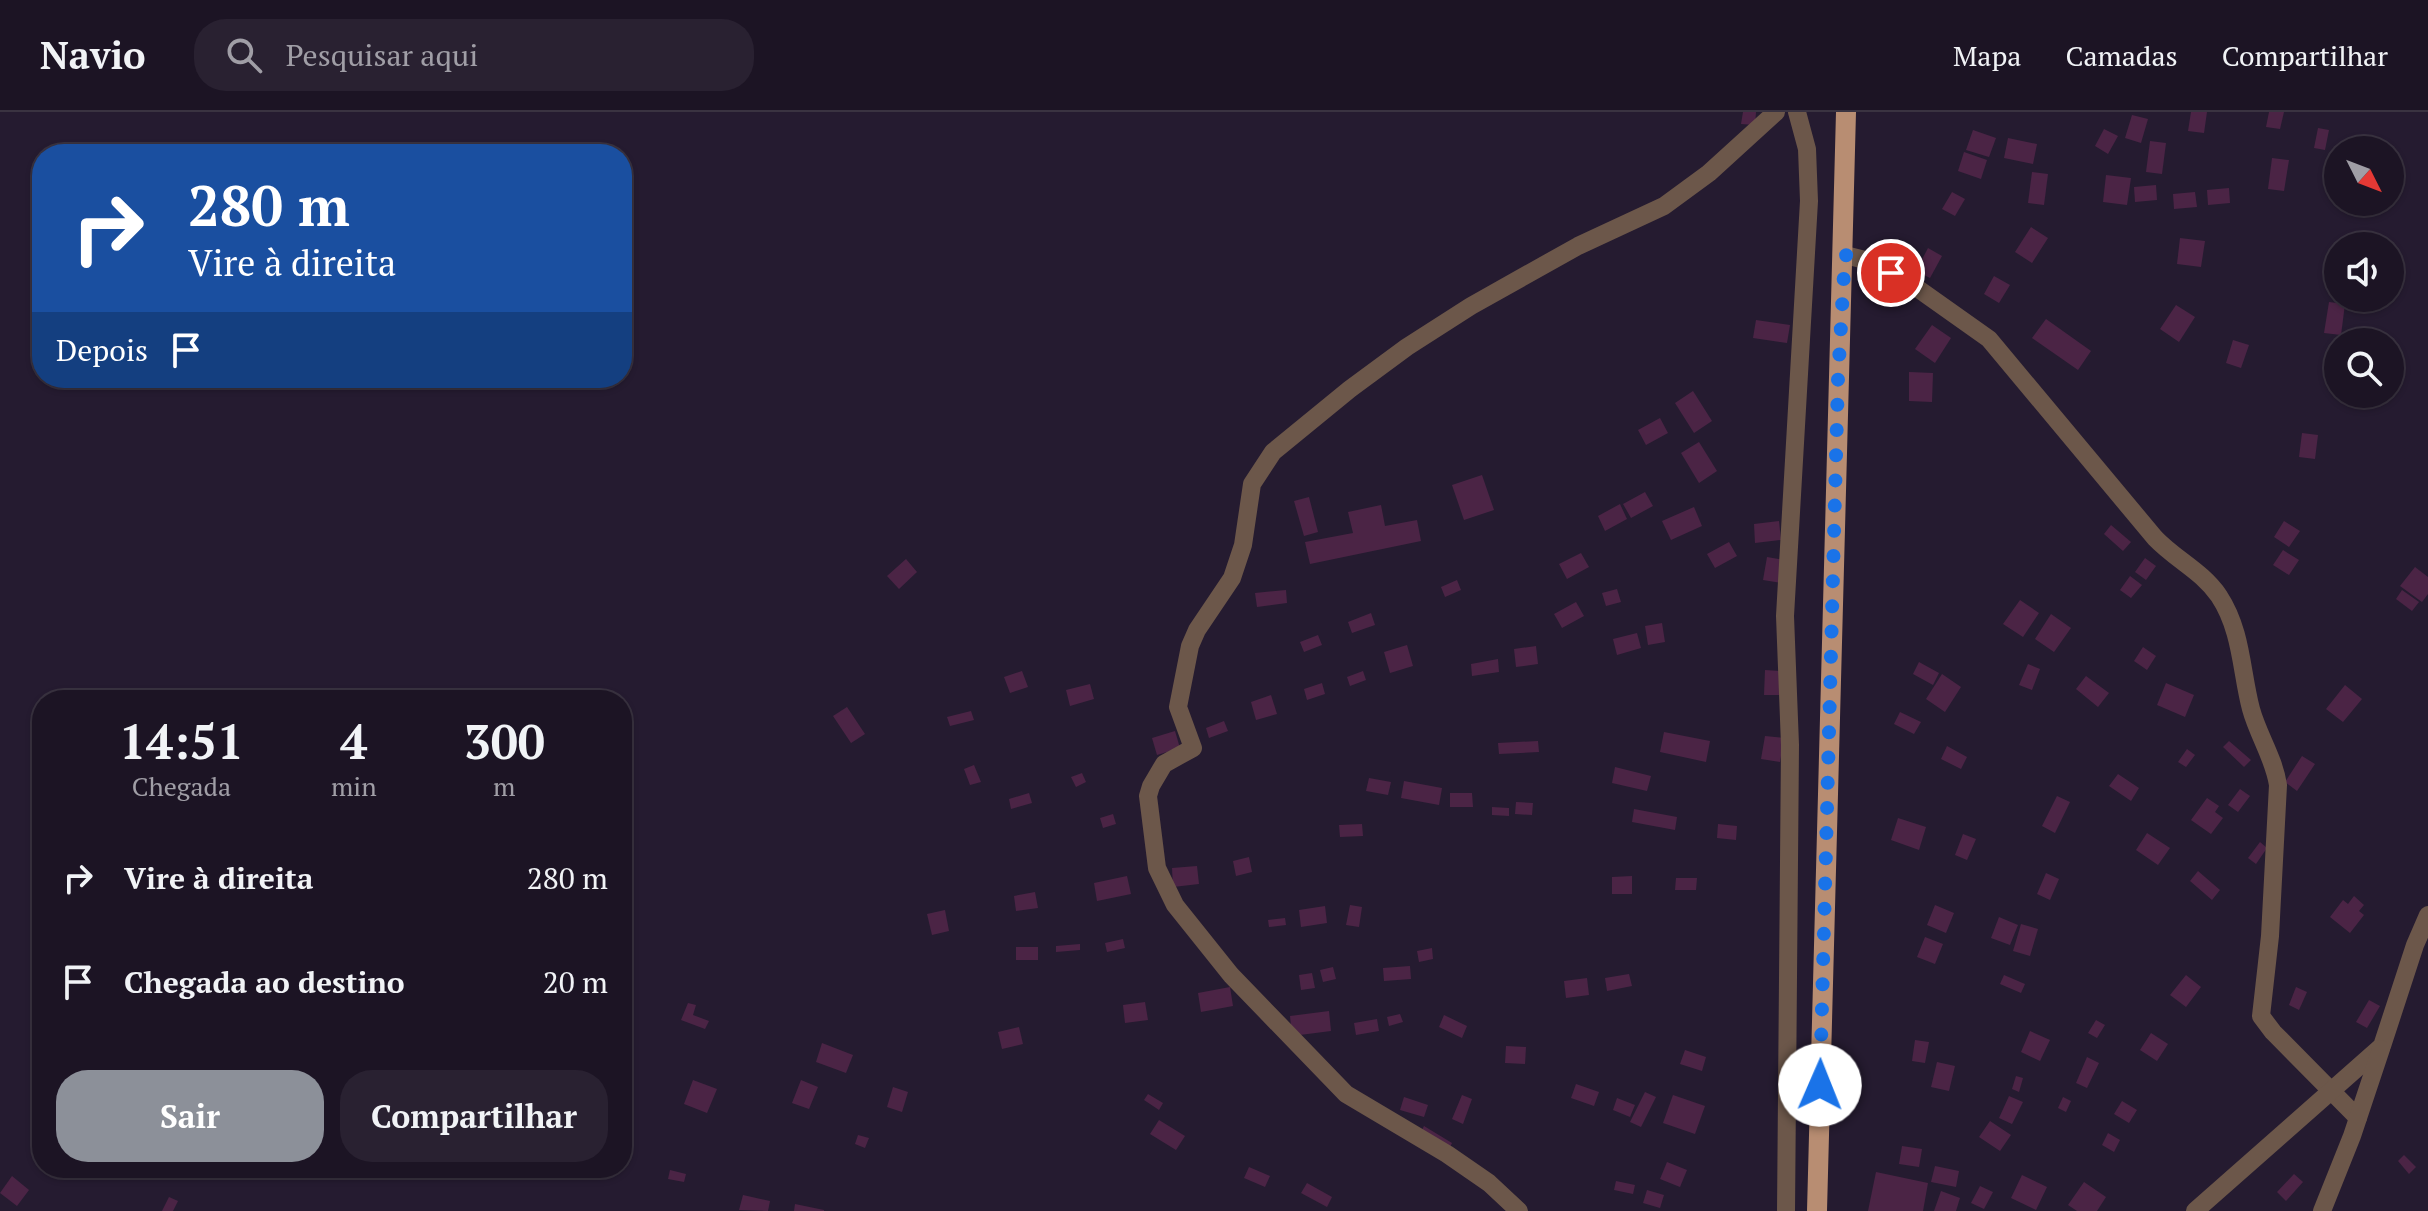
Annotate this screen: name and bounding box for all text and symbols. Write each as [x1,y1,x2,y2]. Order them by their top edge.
search box [194,19,754,91]
text: Navio [40,30,146,80]
icon: search [222,33,266,77]
text: Pesquisar aqui [286,35,478,75]
text: Mapa [1953,37,2021,74]
text: Camadas [2065,37,2178,74]
text: Compartilhar [2222,37,2388,74]
north arrow [2324,136,2404,216]
map controls [2324,136,2404,408]
text: 280 m [188,168,350,242]
icon: right [56,176,160,280]
button: sound [2324,232,2404,312]
text: Vire à direita [188,239,396,286]
pin [1857,239,1925,307]
icon: arrive [1869,251,1913,295]
icon: arrive [164,328,208,372]
button: search [2324,328,2404,408]
text: Depois [56,330,148,370]
text: 14:51 [119,709,244,773]
text: 4 [340,709,367,773]
text: 300 [464,709,545,773]
text: Chegada [132,769,231,803]
text: min [331,769,377,803]
text: m [493,769,516,803]
icon: right [56,856,100,900]
text: Vire à direita [124,858,314,898]
text: 280 m [527,858,608,898]
icon: arrive [56,960,100,1004]
text: Chegada ao destino [124,962,405,1002]
text: 20 m [543,962,608,1002]
position arrow [1778,1043,1862,1127]
button: Sair [56,1070,324,1162]
button: Compartilhar [340,1070,608,1162]

